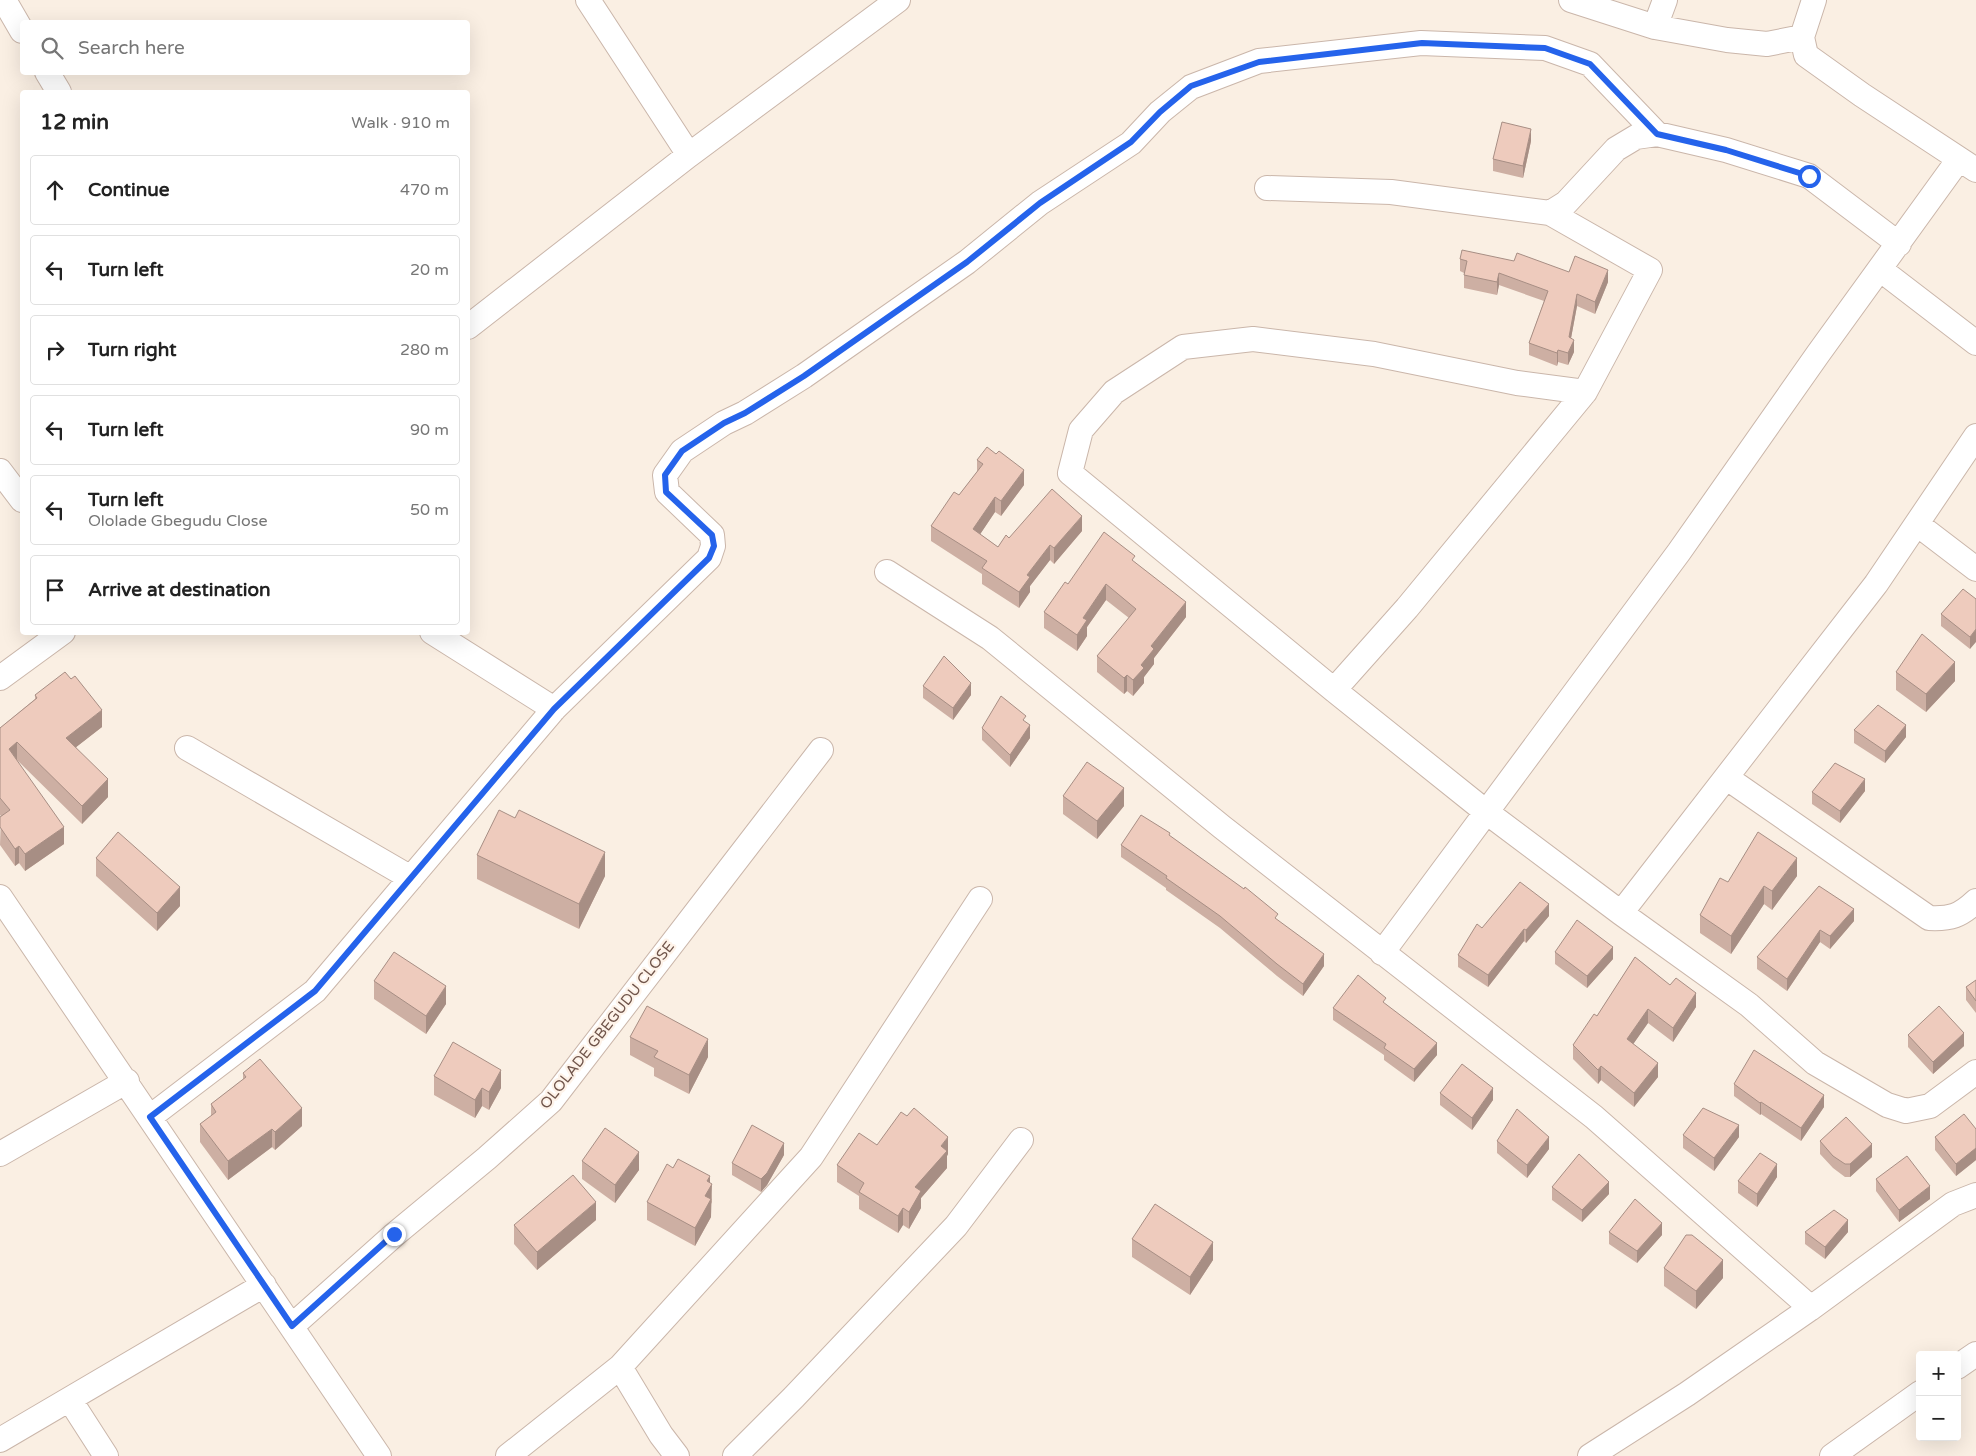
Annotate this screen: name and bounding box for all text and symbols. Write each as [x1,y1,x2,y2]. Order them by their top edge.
search box [20,20,470,75]
icon: search [38,34,66,62]
text: Search here [78,37,185,59]
text: 12 min [40,110,109,135]
text: Walk · 910 m [351,113,450,133]
route start [1798,165,1821,188]
icon: ahead [41,176,69,204]
text: Continue [88,179,170,201]
text: 470 m [400,180,449,200]
icon: left [41,256,69,284]
text: Turn left [88,259,164,281]
text: 20 m [410,260,449,280]
icon: right [41,336,69,364]
text: Turn right [88,339,176,361]
text: 280 m [400,340,449,360]
icon: left [41,416,69,444]
text: Turn left [88,419,164,441]
text: 90 m [410,420,449,440]
text: Turn left [88,489,164,511]
icon: left [41,496,69,524]
text: 50 m [410,500,449,520]
text: Ololade Gbegudu Close [88,511,268,531]
icon: arrive [41,576,69,604]
text: Arrive at destination [88,579,271,601]
street label: OLOLADE GBEGUDU CLOSE [536,938,678,1112]
route end [383,1223,406,1246]
map controls [1916,1351,1961,1441]
button: + [1916,1351,1961,1396]
button: − [1916,1396,1961,1441]

